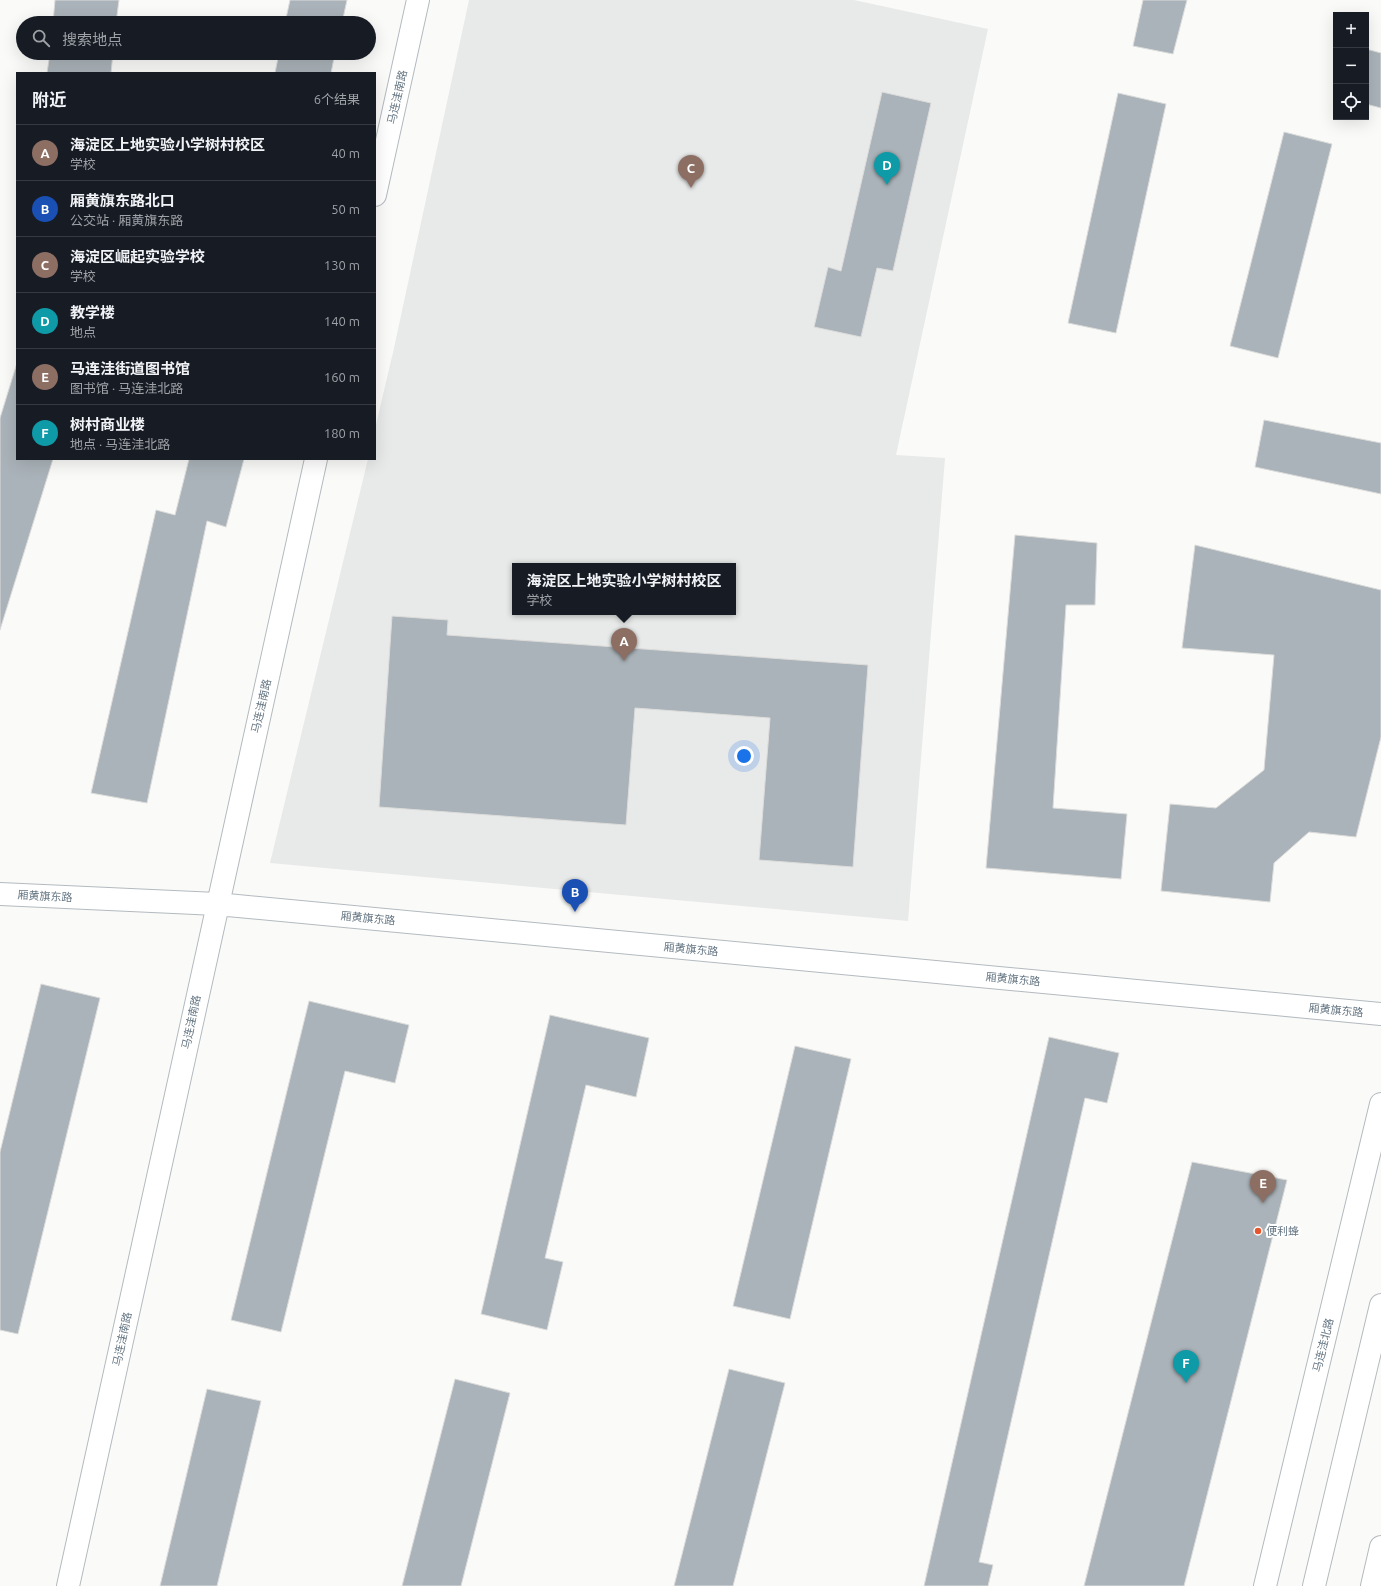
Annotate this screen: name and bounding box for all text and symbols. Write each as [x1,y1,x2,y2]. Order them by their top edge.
map controls [1333,12,1369,120]
button: + [1333,12,1369,48]
search box [16,16,376,60]
icon: search [30,27,52,49]
text: 搜索地点 [62,31,122,48]
button: − [1333,48,1369,84]
street label: 马连洼南路 [385,69,409,125]
button: locate [1333,84,1369,120]
text: 附近 [32,90,66,109]
text: 6个结果 [314,92,360,106]
text: 海淀区上地实验小学树村校区 [70,136,265,153]
text: A [40,146,50,160]
text: 40 m [331,146,360,160]
pin: D [874,152,900,185]
pin: C [678,155,704,188]
text: 学校 [70,157,96,171]
text: 厢黄旗东路北口 [70,192,175,209]
text: B [41,202,49,216]
text: 50 m [331,202,360,216]
text: 公交站 · 厢黄旗东路 [70,213,183,227]
text: 海淀区崛起实验学校 [70,248,205,265]
text: C [41,258,49,272]
text: 130 m [324,258,360,272]
text: 学校 [70,269,96,283]
text: 教学楼 [70,304,115,321]
text: D [40,314,50,328]
text: 140 m [324,314,360,328]
text: 地点 [70,325,96,339]
text: 马连洼街道图书馆 [70,360,190,377]
text: E [41,370,49,384]
text: 160 m [324,370,360,384]
text: 图书馆 · 马连洼北路 [70,381,183,395]
text: 树村商业楼 [70,416,145,433]
text: F [41,426,49,440]
text: 180 m [324,426,360,440]
text: 地点 · 马连洼北路 [70,437,170,451]
popup [512,563,736,615]
text: 海淀区上地实验小学树村校区 [526,572,722,589]
text: 学校 [526,593,553,607]
pin: A [611,628,637,661]
street label: 马连洼南路 [249,678,273,734]
your location [734,746,754,766]
pin: B [562,879,588,912]
street label: 厢黄旗东路 [17,889,73,903]
street label: 厢黄旗东路 [340,910,396,926]
street label: 厢黄旗东路 [663,941,719,957]
street label: 厢黄旗东路 [985,971,1041,987]
street label: 马连洼南路 [179,994,203,1050]
street label: 厢黄旗东路 [1308,1002,1364,1018]
pin: E [1250,1170,1276,1203]
place label: 便利蜂 [1266,1225,1299,1237]
marker: 便利蜂 [1253,1226,1263,1236]
street label: 马连洼南路 [110,1311,134,1367]
street label: 马连洼北路 [1311,1317,1335,1373]
pin: F [1173,1350,1199,1383]

